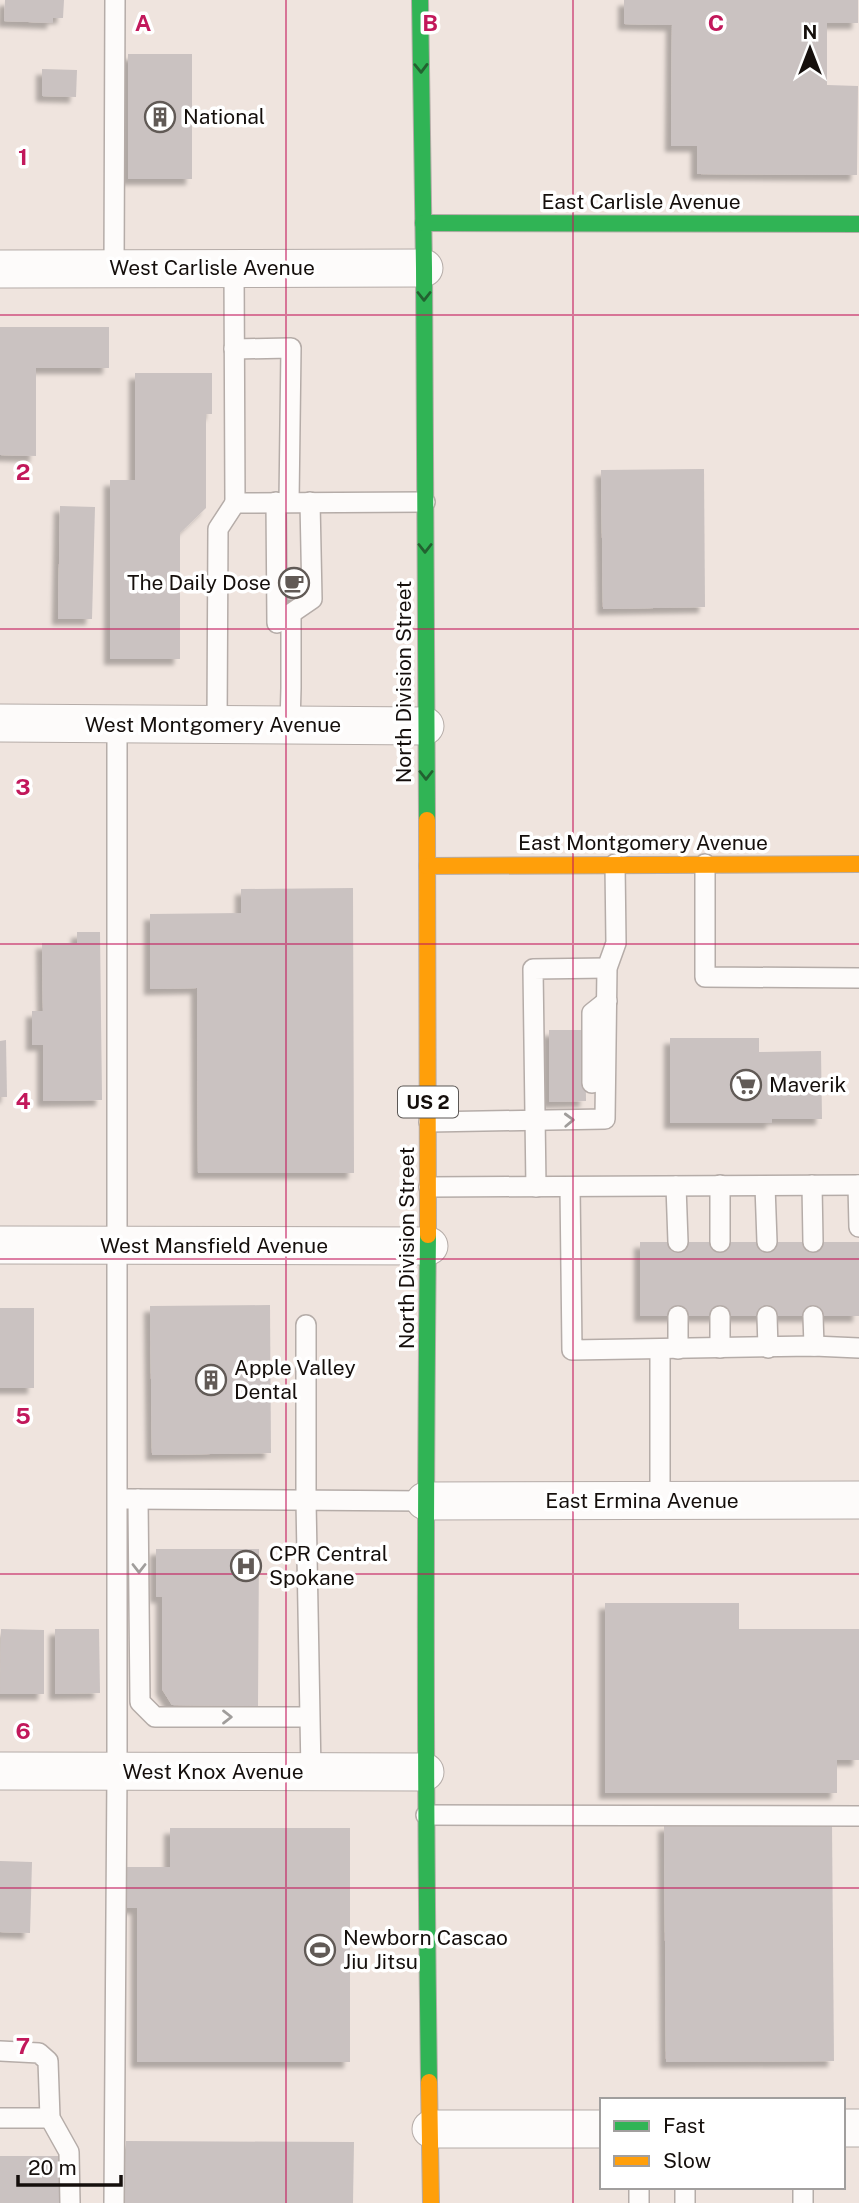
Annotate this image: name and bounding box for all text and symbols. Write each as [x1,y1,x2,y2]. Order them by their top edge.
text: A [135,9,152,36]
text: B [422,9,438,36]
text: C [708,9,724,36]
north arrow [775,14,845,84]
text: N [803,21,817,43]
one-way arrow [413,63,429,74]
building icon: National [143,100,177,134]
place label: National [183,104,265,129]
text: 1 [18,143,28,170]
street label: East Carlisle Avenue [541,189,741,214]
street label: West Carlisle Avenue [109,255,315,280]
one-way arrow [416,291,432,301]
text: 2 [16,458,30,485]
one-way arrow [417,543,433,553]
cafe icon: The Daily Dose [277,566,311,600]
place label: The Daily Dose [127,570,271,595]
street label: North Division Street [391,581,416,783]
street label: West Montgomery Avenue [85,712,341,737]
one-way arrow [418,770,434,781]
text: 3 [15,773,31,800]
street label: East Montgomery Avenue [518,830,768,855]
supermarket icon: Maverik [729,1068,763,1102]
place label: Maverik [769,1072,847,1097]
road number: US 2 [398,1086,458,1118]
text: 4 [15,1087,31,1114]
one-way arrow [564,1113,575,1128]
street label: North Division Street [394,1147,419,1349]
street label: West Mansfield Avenue [100,1233,328,1258]
place label: Apple Valley Dental [234,1355,356,1404]
building icon: Apple Valley Dental [194,1363,228,1397]
text: 5 [15,1402,31,1429]
street label: East Ermina Avenue [545,1488,739,1513]
place label: CPR Central Spokane [269,1541,388,1590]
hospital icon: CPR Central Spokane [229,1549,263,1583]
one-way arrow [131,1563,147,1573]
one-way arrow [222,1709,232,1725]
text: 6 [15,1717,31,1744]
street label: West Knox Avenue [122,1759,304,1784]
place label: Newborn Cascao Jiu Jitsu [343,1925,508,1974]
sports icon: Newborn Cascao Jiu Jitsu [303,1933,337,1967]
text: 7 [16,2032,30,2059]
legend [600,2098,845,2189]
text: Fast [663,2113,705,2138]
scale bar [18,2144,121,2188]
text: Slow [663,2148,711,2173]
text: 20 m [28,2155,77,2180]

